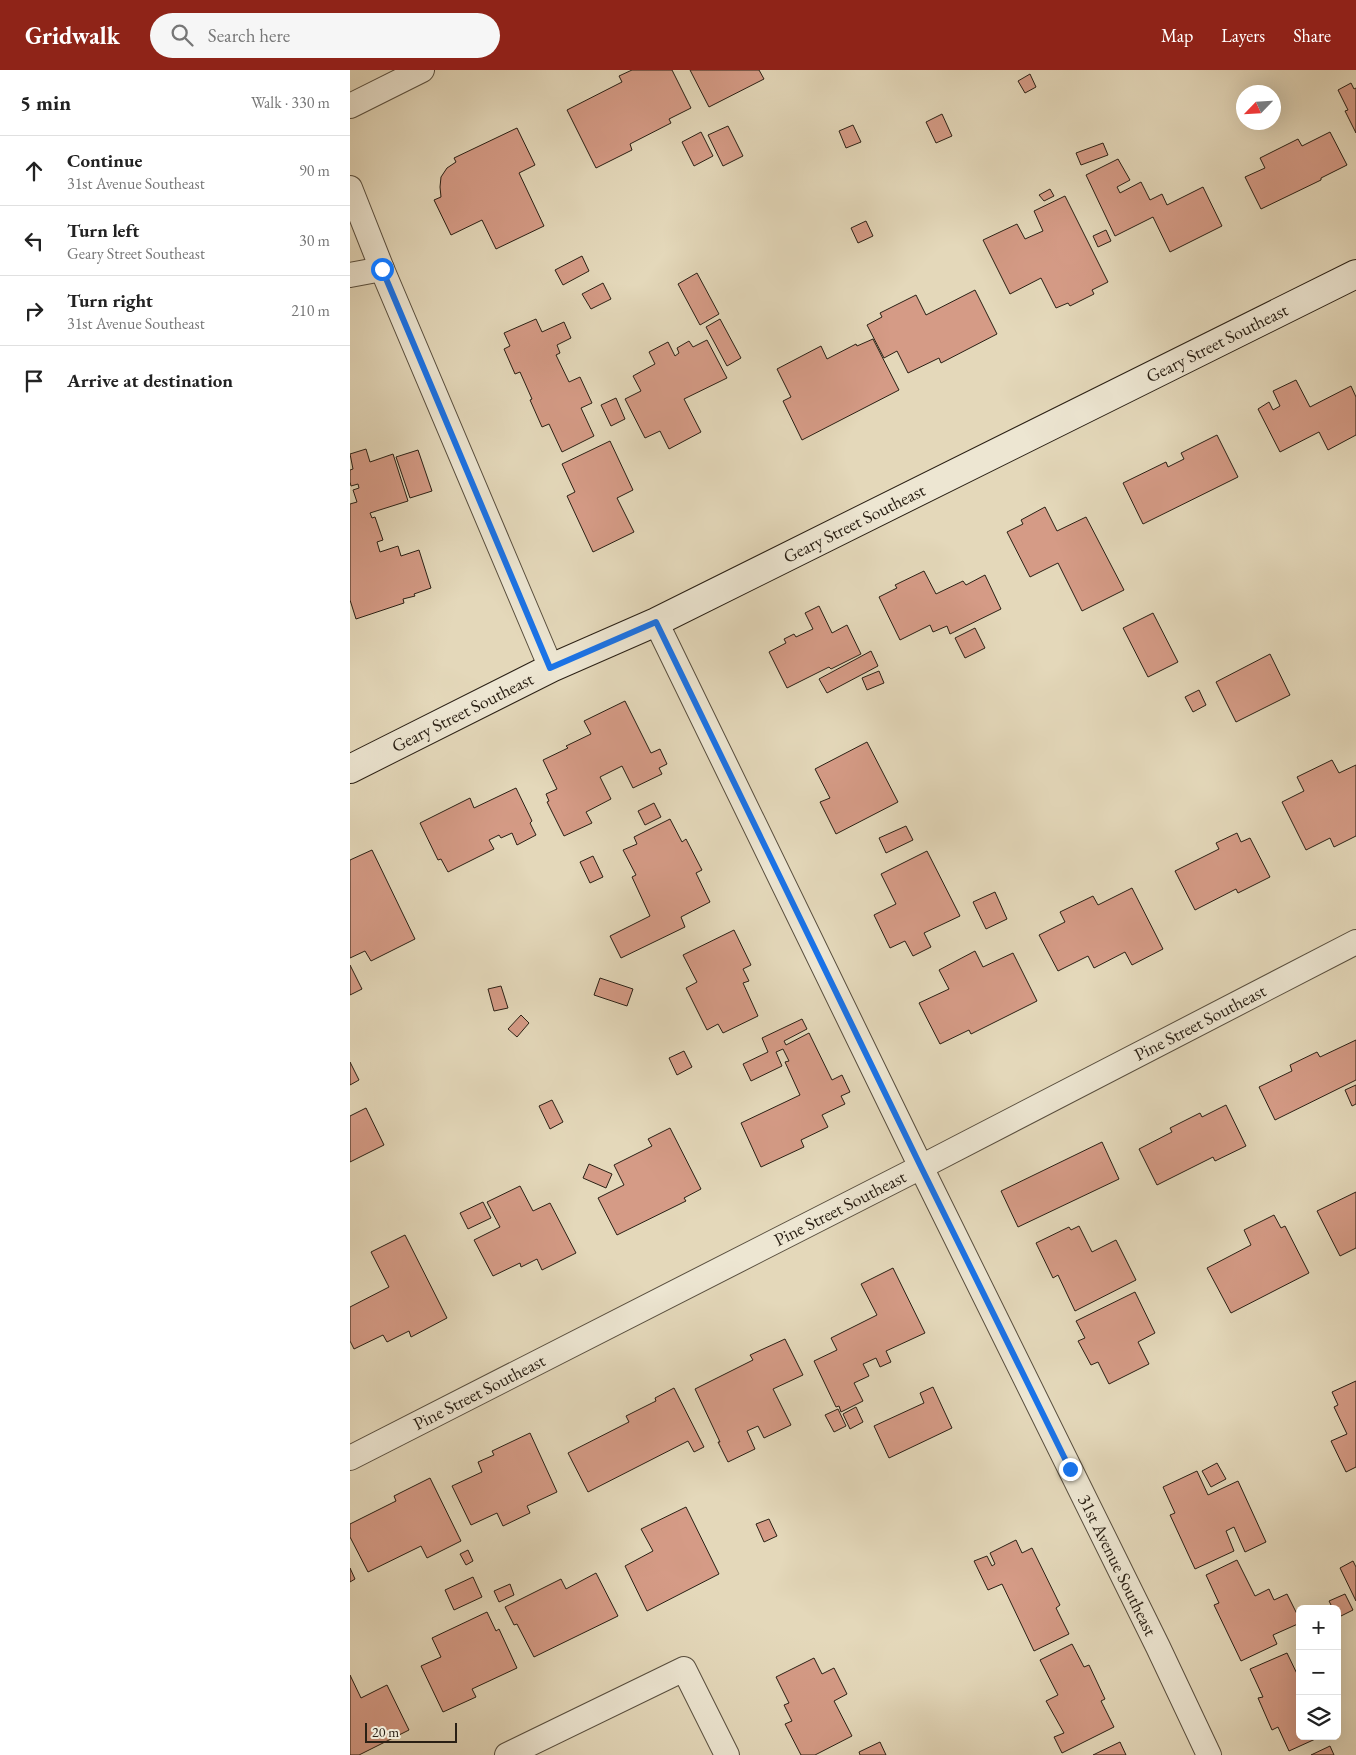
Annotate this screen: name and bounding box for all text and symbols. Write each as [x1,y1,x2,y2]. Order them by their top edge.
search box [150,13,500,58]
text: Gridwalk [25,20,120,51]
icon: search [168,21,196,49]
text: Search here [208,23,290,48]
text: Map [1161,24,1193,47]
text: Layers [1221,24,1265,47]
text: Share [1293,24,1331,47]
north arrow [1236,85,1281,130]
text: 5 min [20,89,71,116]
text: Walk · 330 m [251,92,330,113]
text: Continue [67,148,142,173]
icon: ahead [20,157,48,185]
text: 90 m [299,160,330,181]
text: 31st Avenue Southeast [67,173,205,194]
text: Turn left [67,218,139,243]
icon: left [20,227,48,255]
text: 30 m [299,230,330,251]
text: Geary Street Southeast [67,243,205,264]
route start [371,258,394,281]
text: Turn right [67,288,153,313]
icon: right [20,297,48,325]
street label: Geary Street Southeast [1142,298,1292,388]
text: 210 m [291,300,330,321]
text: 31st Avenue Southeast [67,313,205,334]
icon: arrive [20,367,48,395]
text: Arrive at destination [67,368,233,393]
street label: Geary Street Southeast [779,478,929,568]
street label: Geary Street Southeast [388,667,537,757]
street label: Pine Street Southeast [1130,979,1270,1066]
street label: Pine Street Southeast [770,1164,910,1251]
street label: Pine Street Southeast [409,1348,549,1435]
route end [1059,1458,1082,1481]
street label: 31st Avenue Southeast [1073,1490,1163,1640]
map controls [1296,1605,1341,1740]
button: + [1296,1605,1341,1650]
button: − [1296,1650,1341,1695]
button: layers [1296,1695,1341,1740]
scale bar [365,1720,458,1743]
text: 20 m [372,1723,399,1741]

